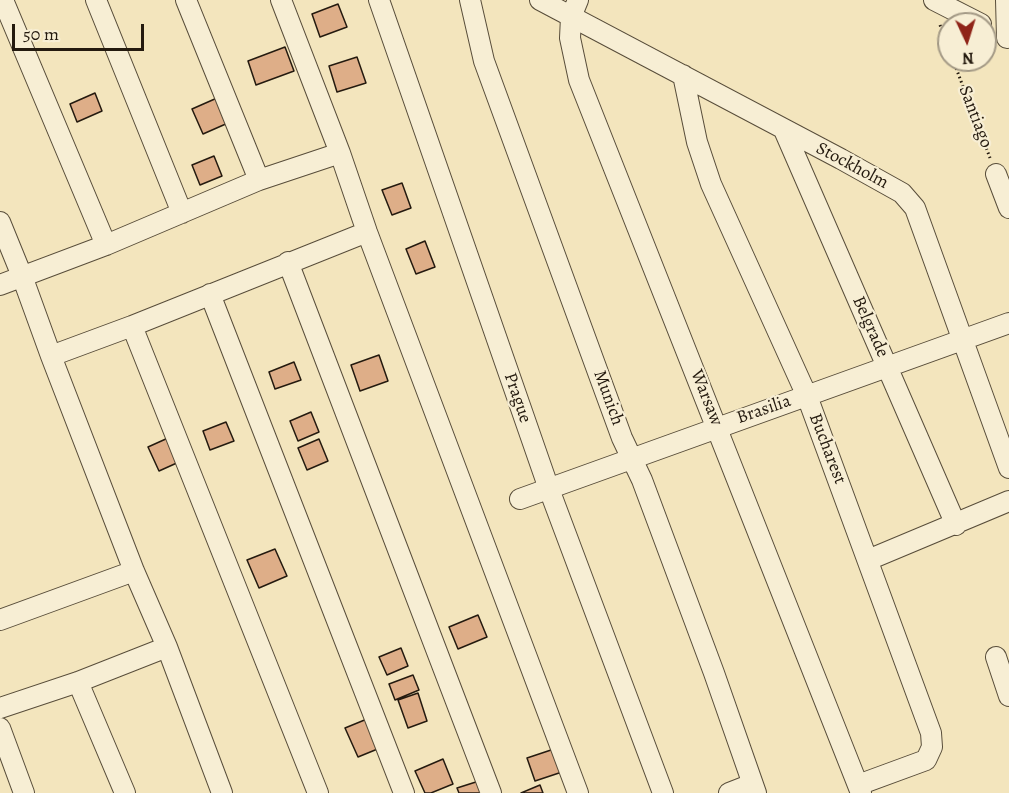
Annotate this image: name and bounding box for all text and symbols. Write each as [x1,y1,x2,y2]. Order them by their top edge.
scale bar [15,12,147,50]
north arrow [937,12,997,72]
text: 50 m [23,22,59,46]
text: N [962,47,975,69]
street label: Santiago [953,83,997,151]
street label: Stockholm [812,138,892,194]
street label: Belgrade [847,293,893,361]
street label: Warsaw [685,367,727,429]
street label: Munich [588,368,628,428]
street label: Prague [498,370,536,426]
street label: Brasilia [734,391,794,429]
street label: Bucharest [804,411,850,487]

